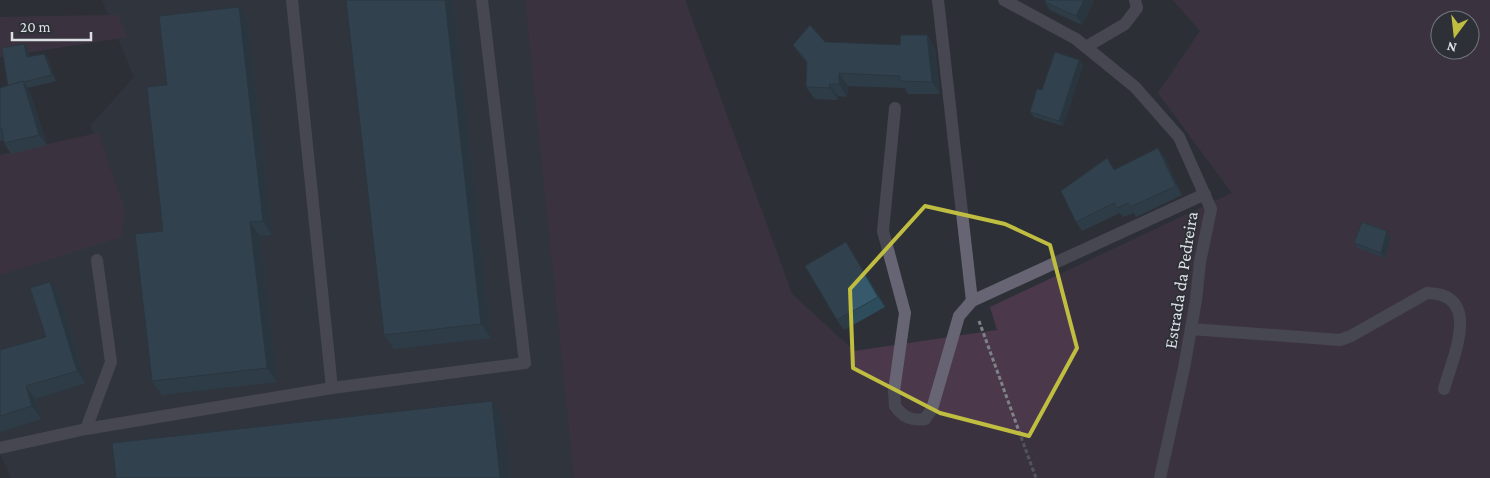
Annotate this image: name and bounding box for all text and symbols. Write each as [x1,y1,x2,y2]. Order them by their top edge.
scale bar [12,10,91,42]
north arrow [1430,10,1480,60]
text: 20 m [20,19,51,35]
text: N [1445,38,1458,57]
street label: Estrada da Pedreira [1160,210,1202,350]

